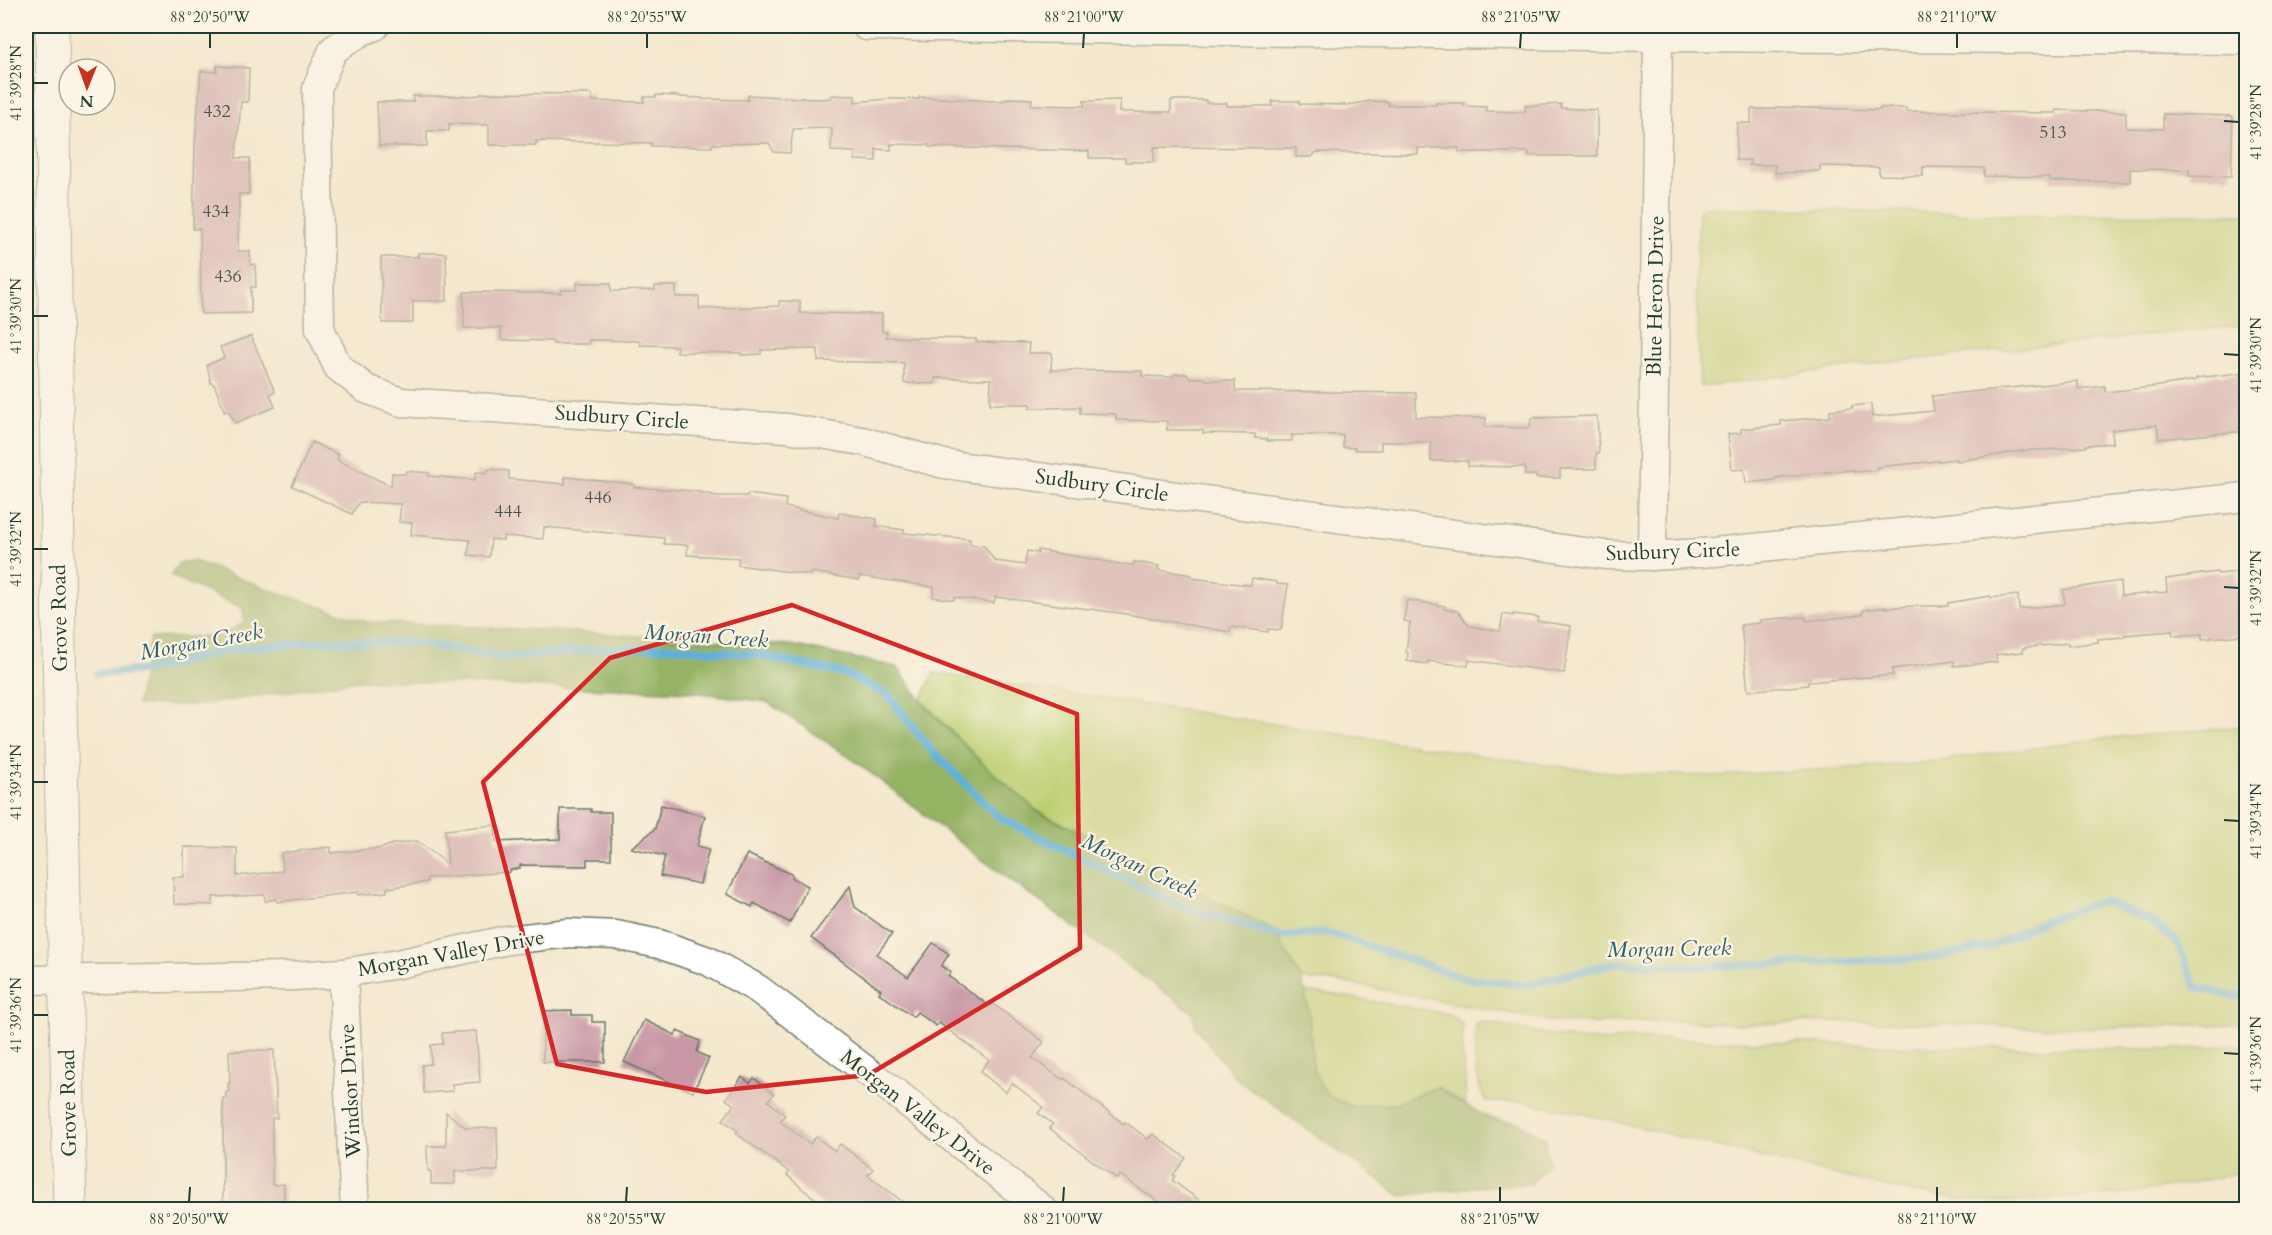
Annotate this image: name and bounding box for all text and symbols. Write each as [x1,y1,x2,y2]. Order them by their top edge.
text: 88°20'50"W [170,7,250,27]
text: 88°20'55"W [607,7,687,27]
text: 88°21'00"W [1044,7,1124,27]
text: 88°21'05"W [1481,7,1561,27]
text: 88°21'10"W [1917,7,1997,27]
text: 41°39'28"N [6,45,26,121]
north arrow [57,57,117,117]
text: 41°39'28"N [2246,84,2266,160]
text: N [80,90,94,112]
house number: 432 [203,99,231,124]
house number: 513 [2039,120,2067,145]
house number: 434 [202,199,230,224]
street label: Blue Heron Drive [1640,215,1671,377]
house number: 436 [214,264,242,289]
text: 41°39'30"N [6,278,26,354]
text: 41°39'30"N [2246,317,2266,393]
street label: Sudbury Circle [554,398,690,437]
street label: Sudbury Circle [1033,462,1171,509]
house number: 446 [584,485,612,510]
house number: 444 [494,499,522,524]
text: 41°39'32"N [6,511,26,587]
street label: Sudbury Circle [1605,535,1741,568]
text: 41°39'32"N [2246,550,2266,626]
street label: Grove Road [44,564,75,672]
water label: Morgan Creek [137,616,265,668]
water label: Morgan Creek [643,617,769,655]
text: 41°39'34"N [6,744,26,820]
text: 41°39'34"N [2246,783,2266,859]
water label: Morgan Creek [1077,826,1202,906]
street label: Morgan Valley Drive [355,923,547,984]
water label: Morgan Creek [1607,933,1732,965]
text: 41°39'36"N [6,977,26,1053]
text: 41°39'36"N [2246,1016,2266,1092]
street label: Windsor Drive [332,1023,369,1160]
street label: Morgan Valley Drive [834,1043,1001,1182]
street label: Grove Road [53,1049,84,1157]
text: 88°20'50"W [149,1209,229,1229]
text: 88°20'55"W [586,1209,666,1229]
text: 88°21'00"W [1023,1209,1103,1229]
text: 88°21'05"W [1460,1209,1540,1229]
text: 88°21'10"W [1897,1209,1977,1229]

